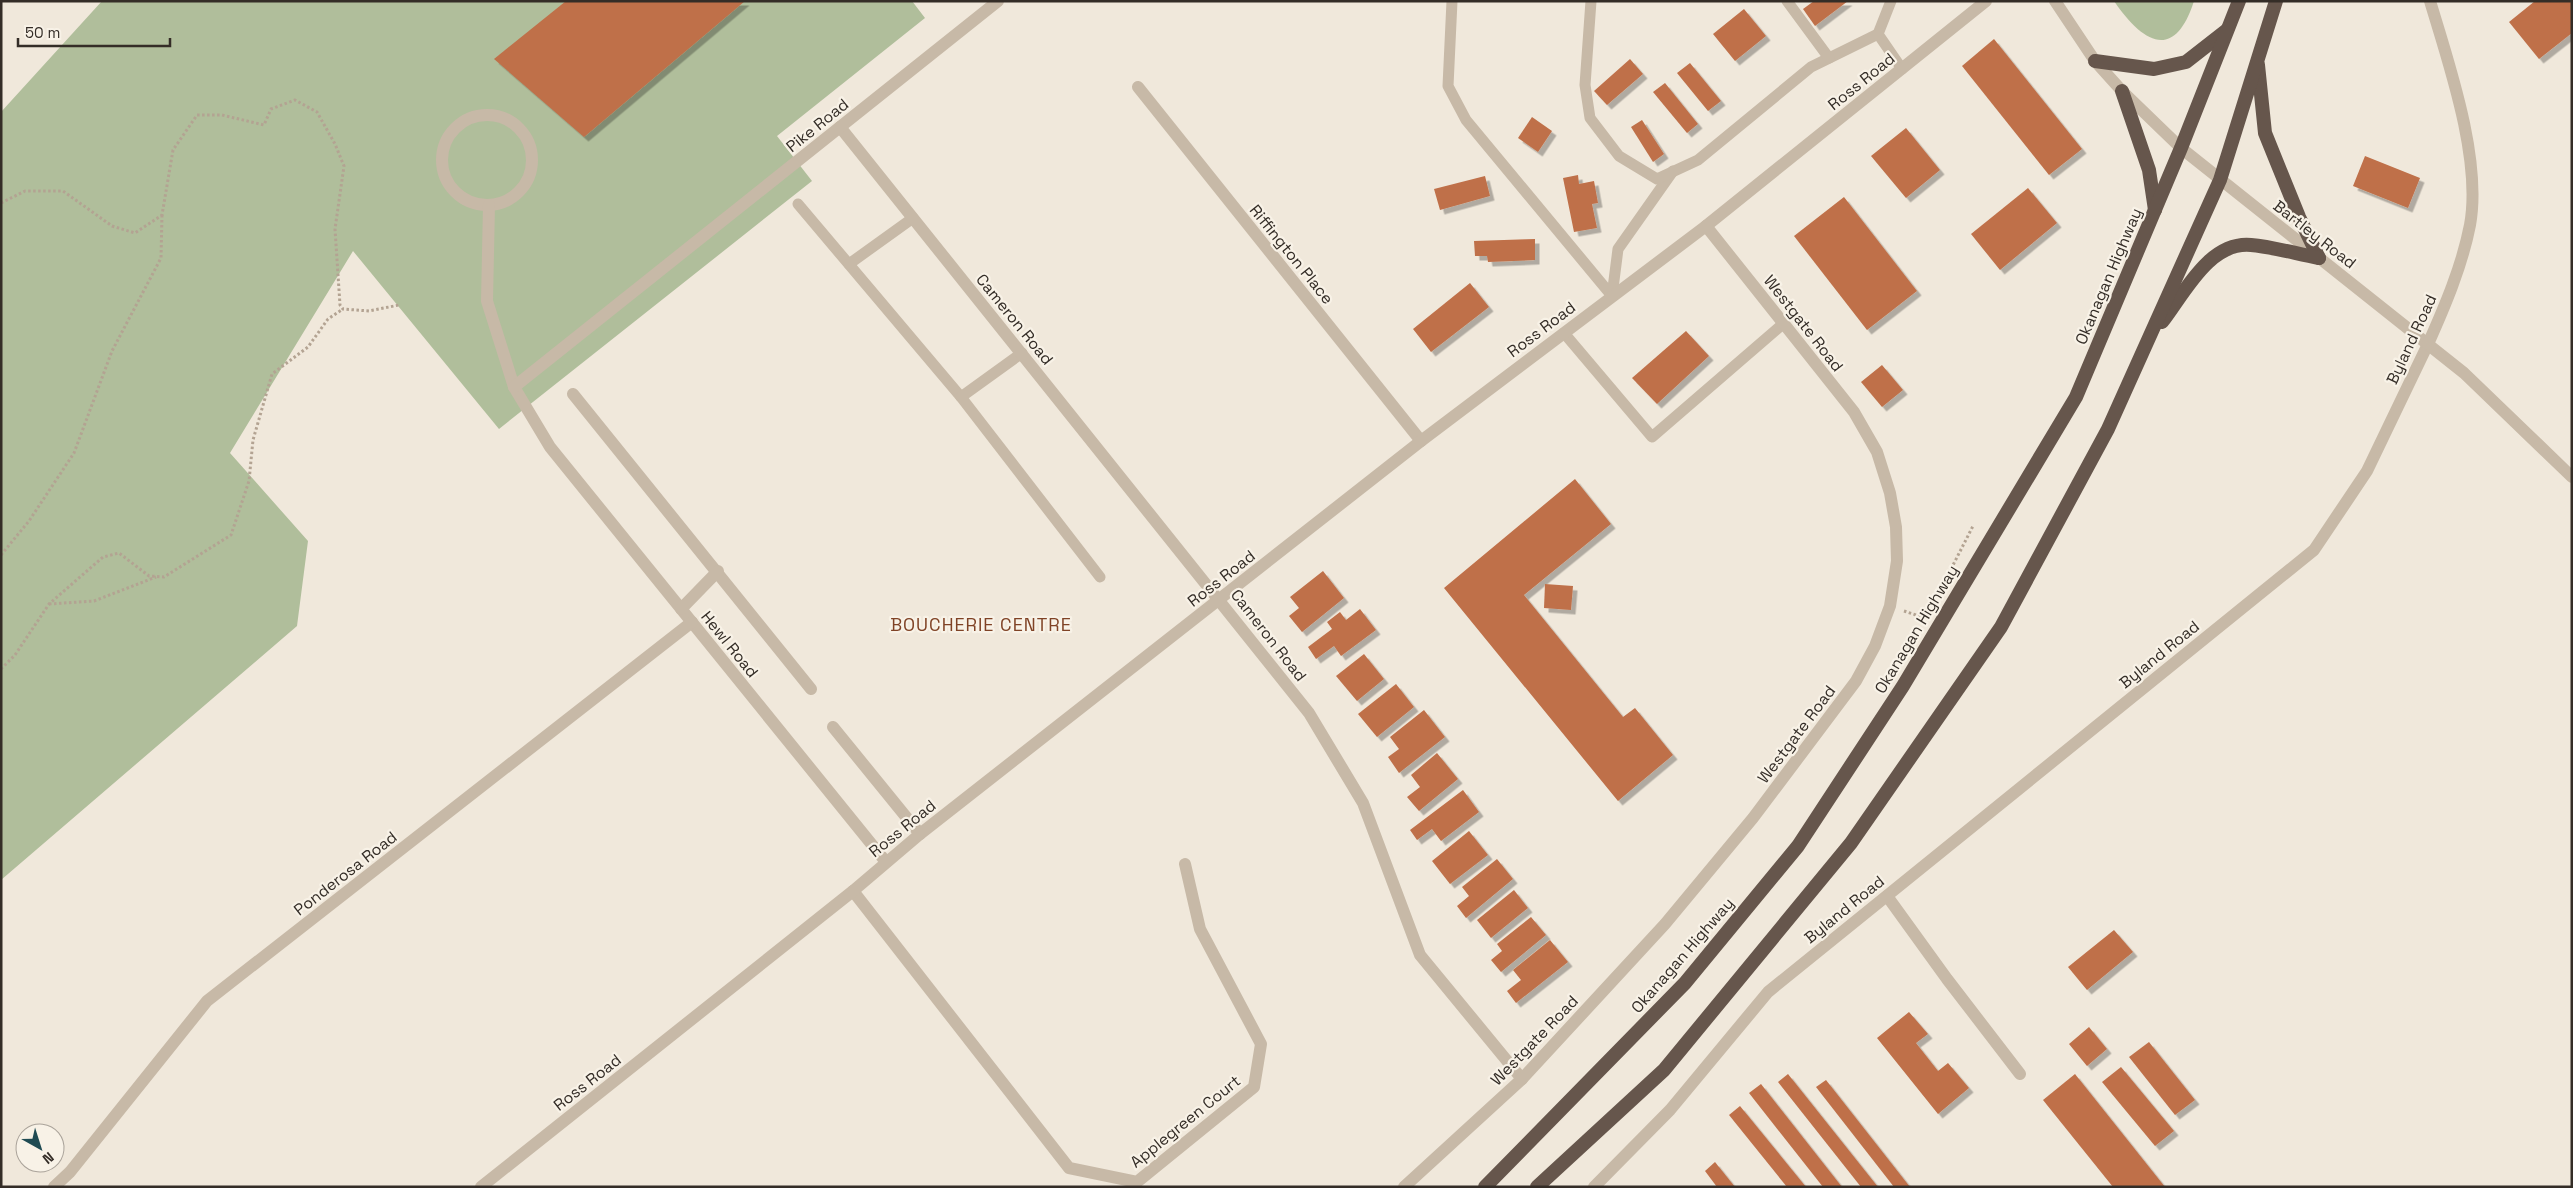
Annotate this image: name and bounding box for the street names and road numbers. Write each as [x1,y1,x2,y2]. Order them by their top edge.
street label: Ross Road [1824,48,1899,115]
street label: Pike Road [782,94,853,157]
street label: Bartley Road [2269,195,2360,273]
street label: Riffington Place [1245,200,1338,308]
street label: Okanagan Highway [2070,205,2147,348]
street label: Cameron Road [971,269,1058,369]
street label: Westgate Road [1759,271,1848,376]
street label: Byland Road [2381,291,2441,388]
street label: Ross Road [1503,297,1580,362]
street label: Ross Road [1183,545,1259,611]
street label: Okanagan Highway [1870,561,1963,697]
street label: Cameron Road [1226,585,1311,686]
street label: Hewl Road [696,607,763,682]
street label: Byland Road [2115,616,2204,693]
street label: Westgate Road [1753,681,1840,788]
street label: Ross Road [865,795,940,862]
street label: Ponderosa Road [289,827,401,920]
street label: Byland Road [1800,871,1889,948]
street label: Okanagan Highway [1626,893,1738,1017]
street label: Westgate Road [1486,991,1583,1090]
street label: Ross Road [549,1049,625,1115]
street label: Applegreen Court [1126,1070,1245,1172]

